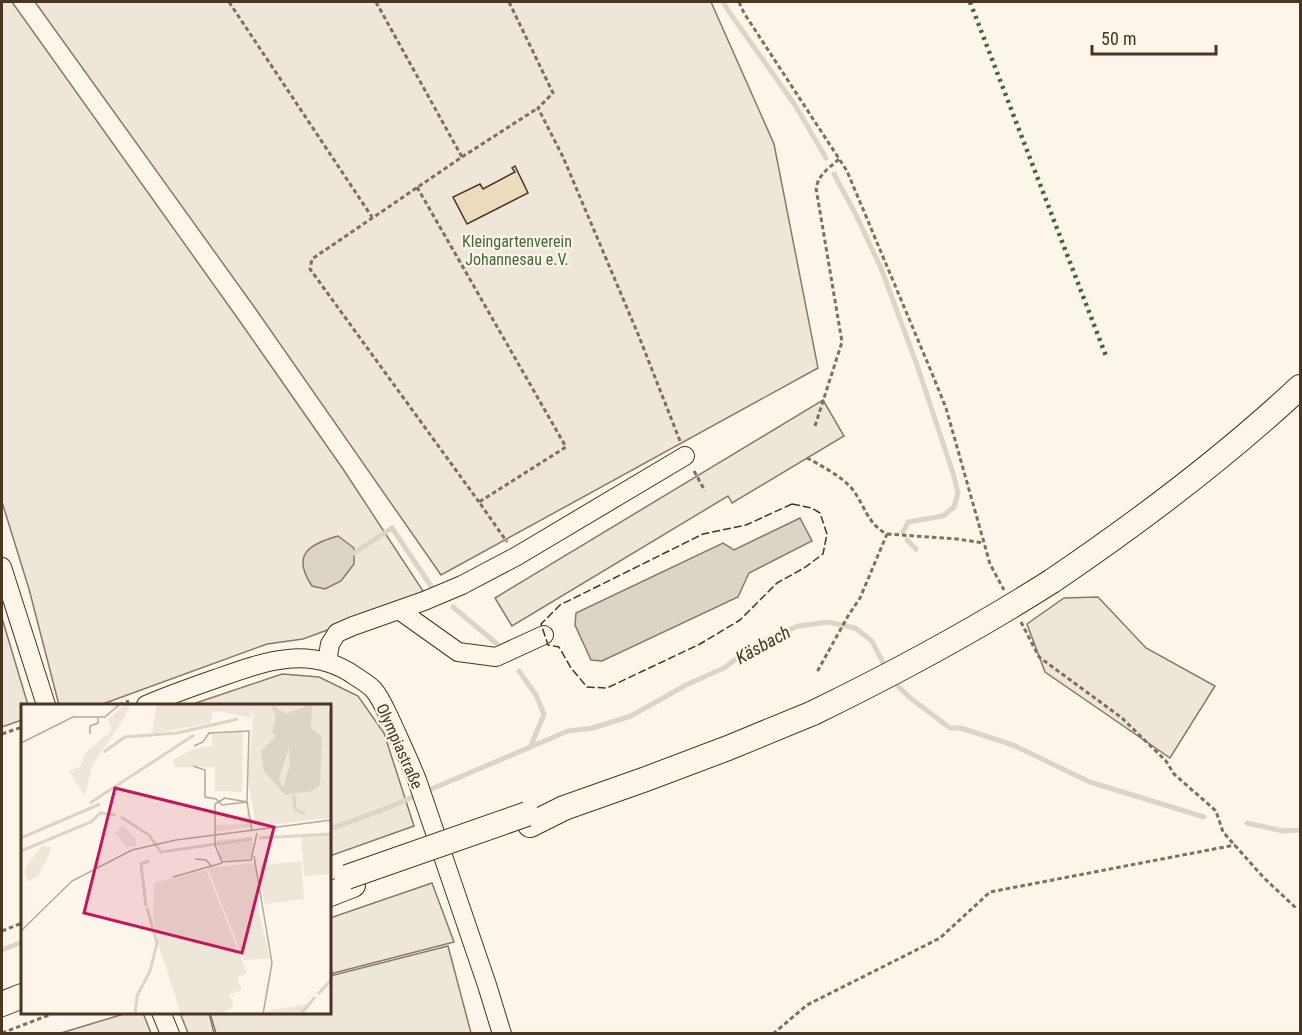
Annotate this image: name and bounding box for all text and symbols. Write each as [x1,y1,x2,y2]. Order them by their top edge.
scale bar [1092,18,1216,56]
text: 50 m [1101,28,1136,49]
park label: Kleingartenverein Johannesau e.V. [462,232,572,269]
water label: Käsbach [732,621,794,668]
street label: Olympiastraße [372,701,427,792]
inset map [21,704,332,1014]

